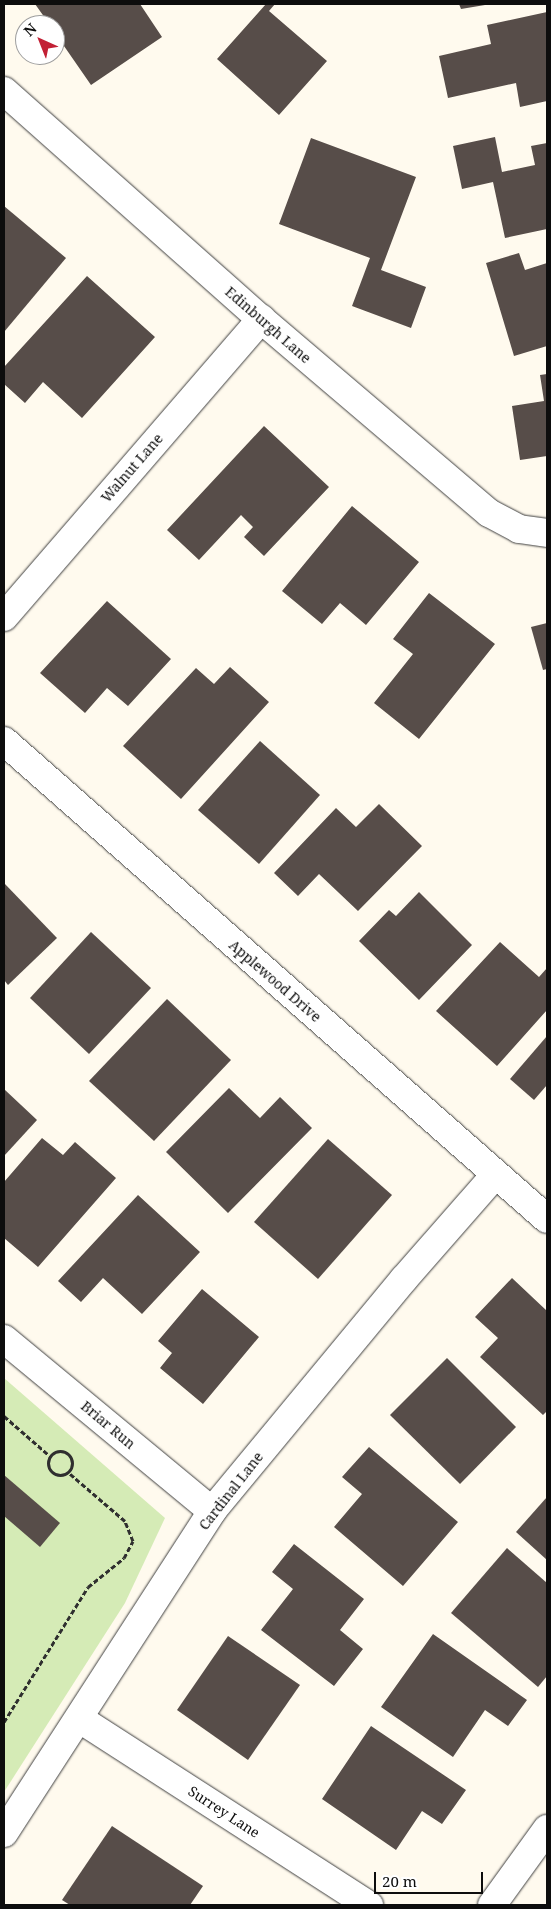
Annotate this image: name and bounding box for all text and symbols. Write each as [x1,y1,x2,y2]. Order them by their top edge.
north arrow [15,15,65,65]
text: N [19,19,40,40]
street label: Edinburgh Lane [222,283,314,367]
street label: Walnut Lane [98,430,166,506]
street label: Applewood Drive [226,937,324,1025]
street label: Briar Run [78,1398,138,1452]
street label: Cardinal Lane [195,1449,267,1533]
street label: Surrey Lane [185,1783,263,1841]
scale bar [376,1862,485,1894]
text: 20 m [382,1871,417,1891]

